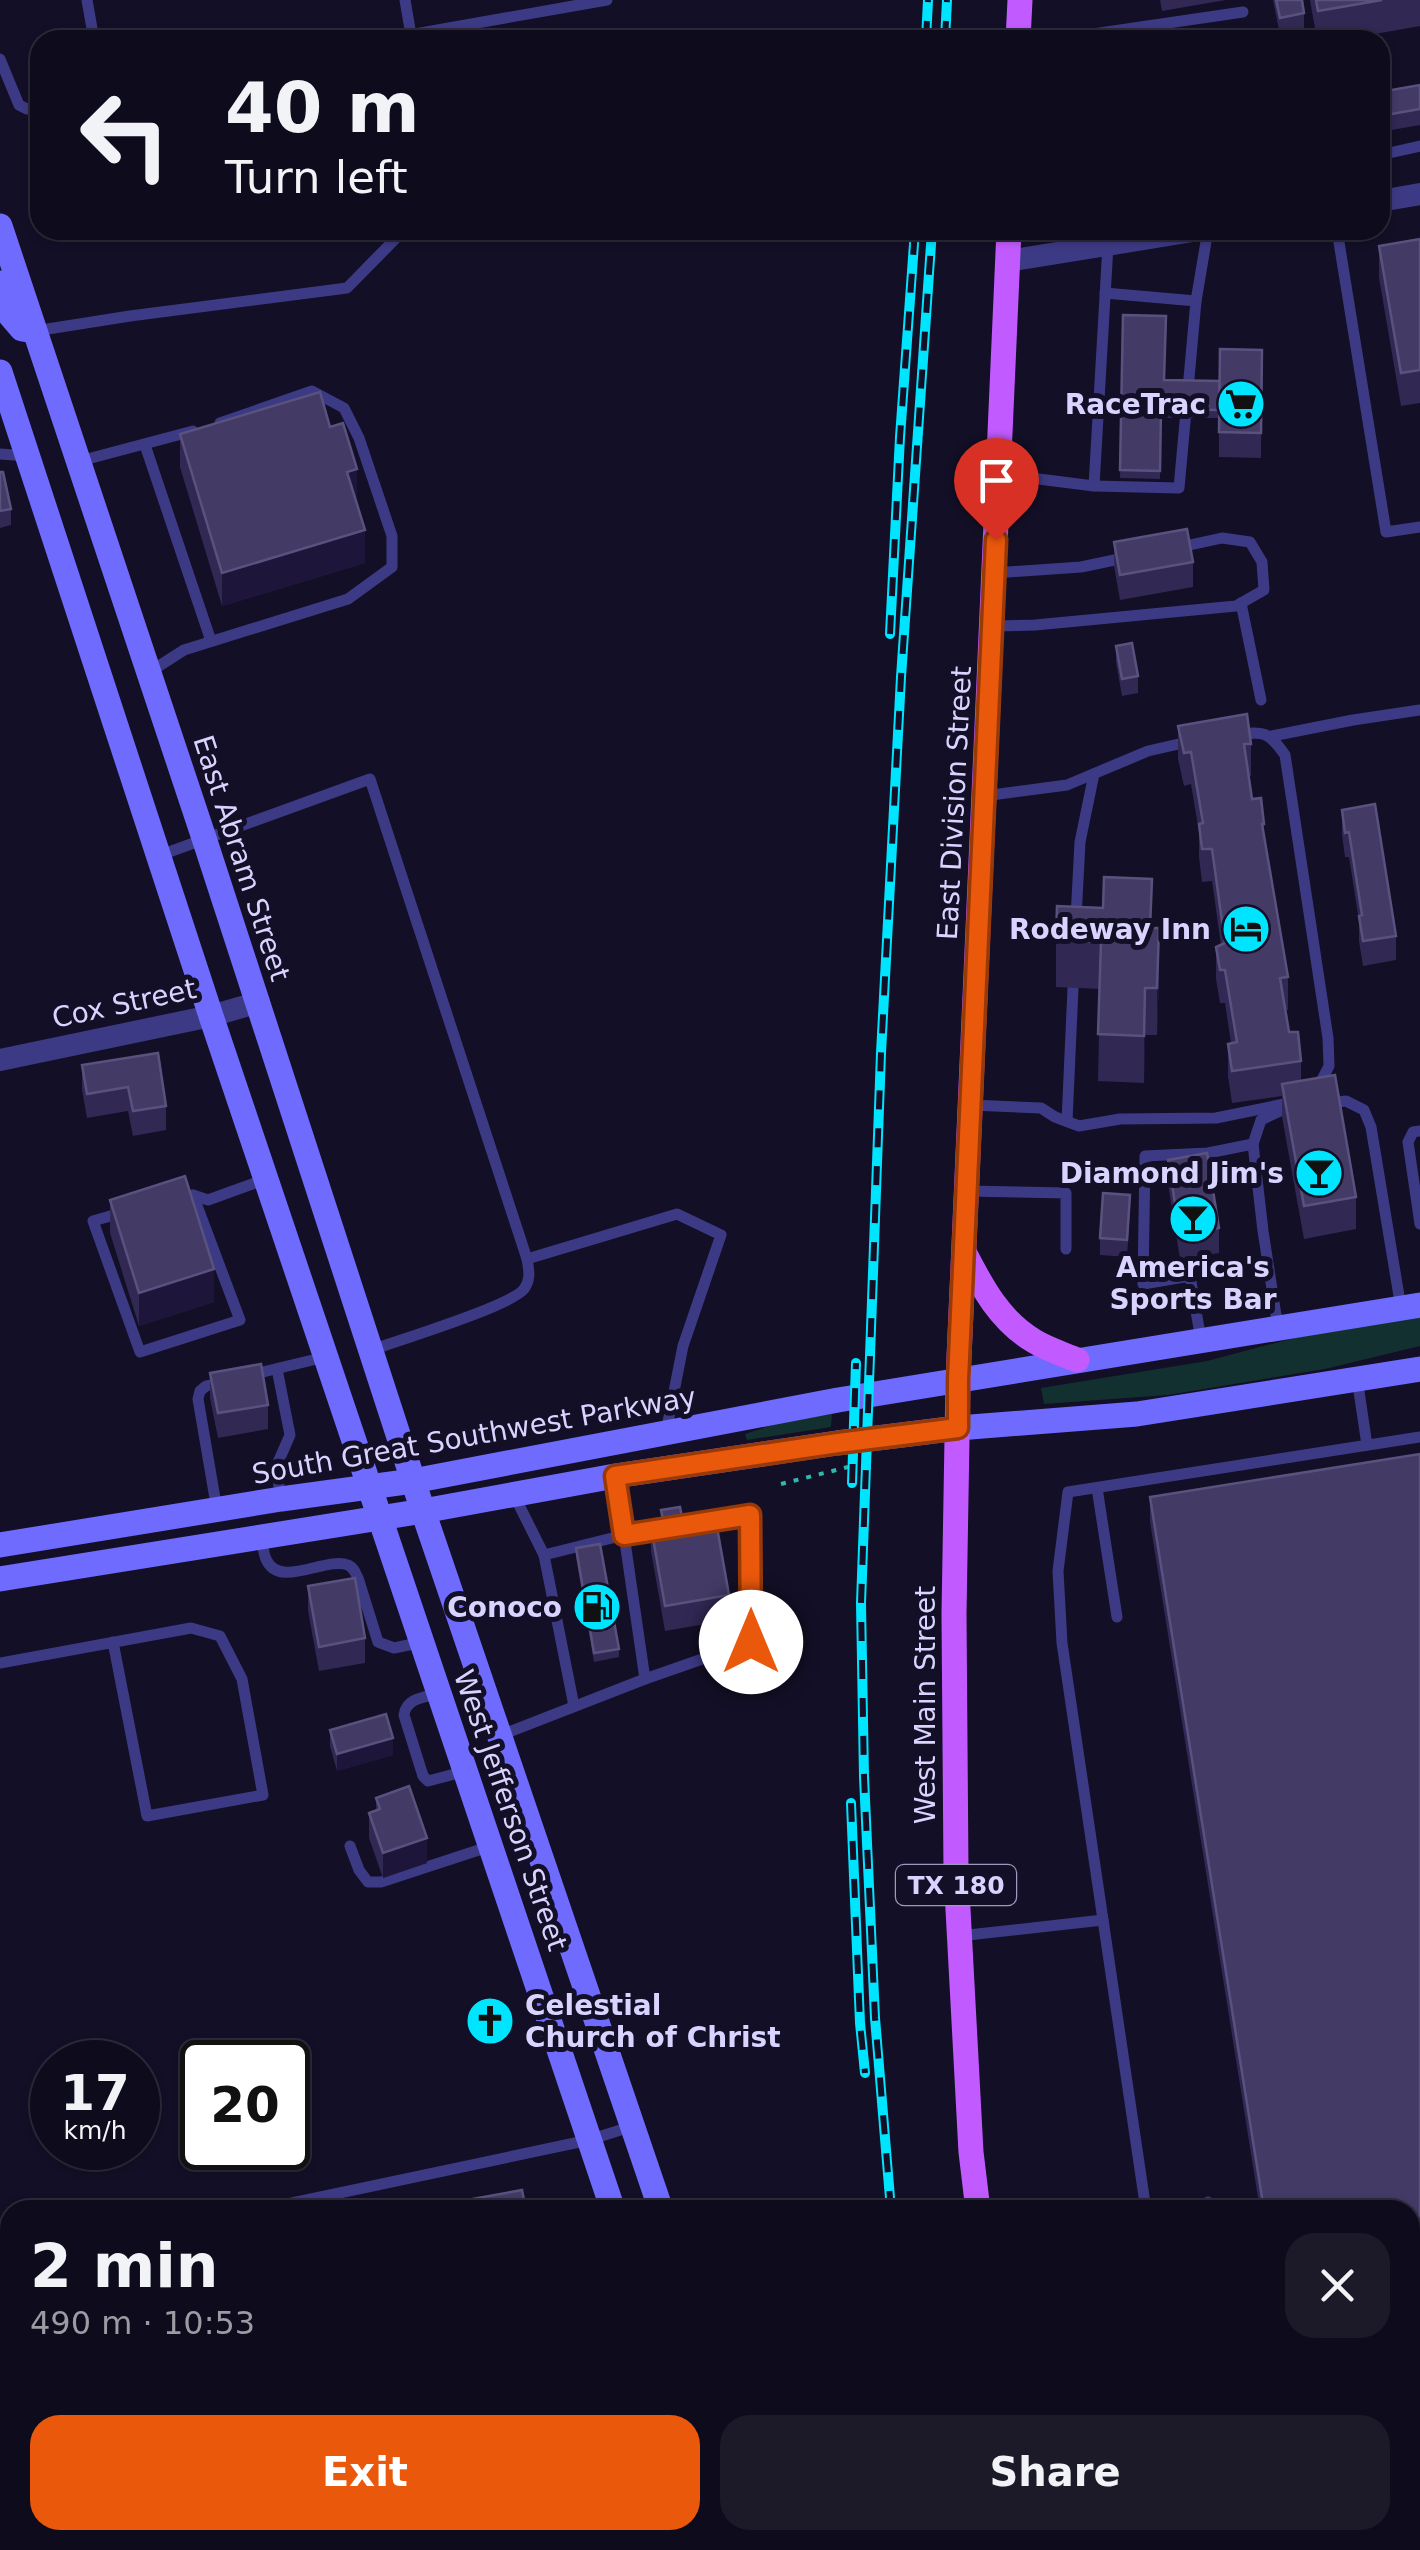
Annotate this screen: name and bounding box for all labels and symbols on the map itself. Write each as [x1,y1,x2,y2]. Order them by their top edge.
supermarket icon: RaceTrac [1215,378,1267,430]
place label: RaceTrac [1065,388,1206,421]
pin [954,438,1039,541]
street label: East Division Street [931,665,978,941]
street label: East Abram Street [186,731,297,985]
hotel icon: Rodeway Inn [1220,903,1272,955]
place label: Rodeway Inn [1009,913,1211,946]
street label: Cox Street [49,972,199,1035]
bar icon: Diamond Jim's [1293,1147,1345,1199]
place label: Diamond Jim's [1060,1157,1284,1190]
bar icon: America's Sports Bar [1167,1193,1219,1245]
place label: America's Sports Bar [1109,1251,1277,1316]
street label: South Great Southwest Parkway [250,1380,699,1491]
fuel station icon: Conoco [571,1581,623,1633]
street label: West Main Street [909,1586,942,1824]
position arrow [699,1590,803,1694]
place label: Conoco [447,1591,562,1624]
street label: West Jefferson Street [447,1665,574,1955]
road number: TX 180 [896,1865,1016,1905]
place label: Celestial Church of Christ [525,1989,781,2054]
church icon: Celestial Church of Christ [464,1995,516,2047]
speed limit sign: 20 [180,2040,310,2170]

